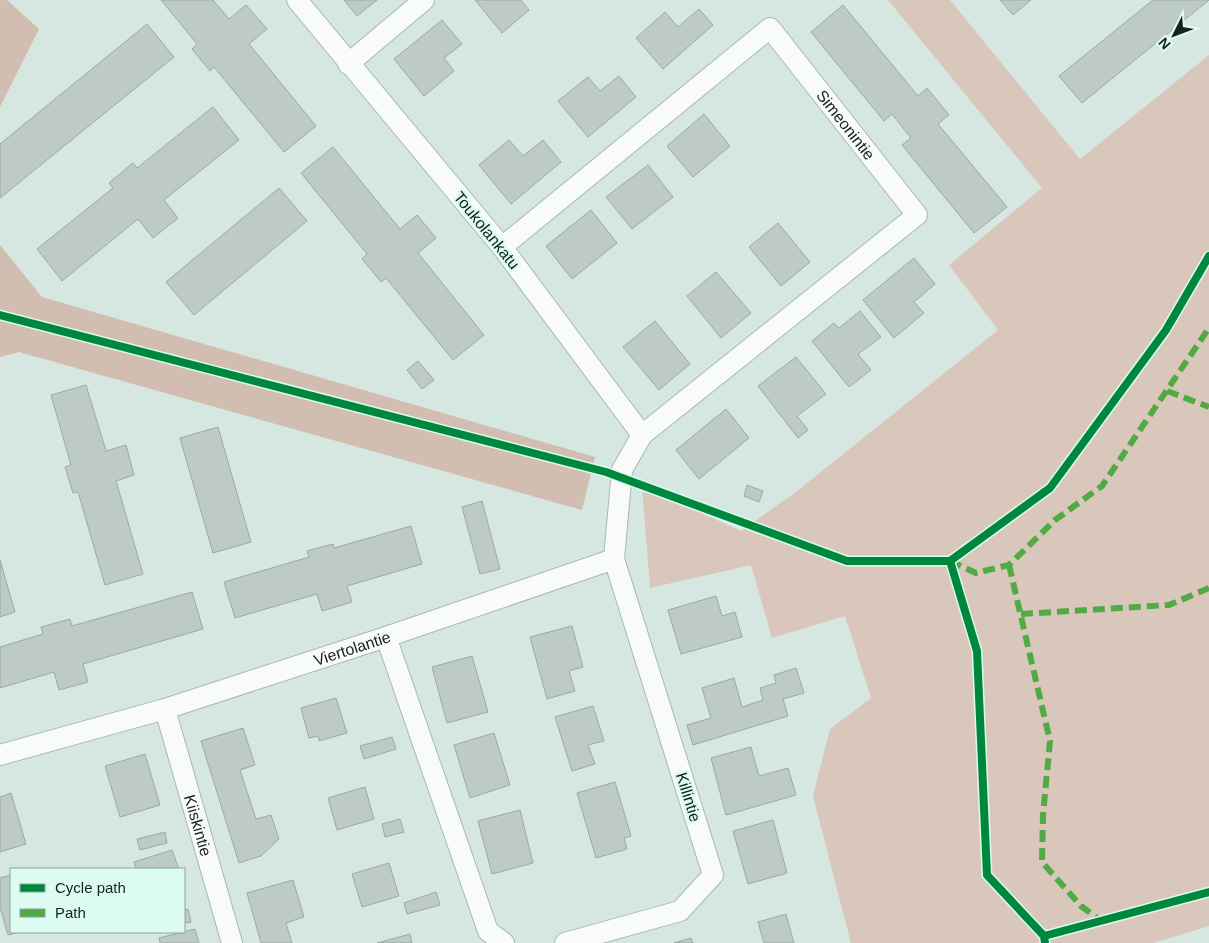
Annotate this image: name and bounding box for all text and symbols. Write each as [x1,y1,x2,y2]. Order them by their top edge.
north arrow [1149,10,1199,60]
text: N [1155,35,1174,53]
street label: Simeonintie [813,87,878,163]
street label: Toukolankatu [450,188,523,272]
street label: Viertolantie [312,628,393,669]
street label: Killintie [673,770,704,824]
street label: Kiiskintie [181,793,215,858]
legend [10,868,185,933]
text: Cycle path [55,879,126,896]
text: Path [55,904,86,921]

